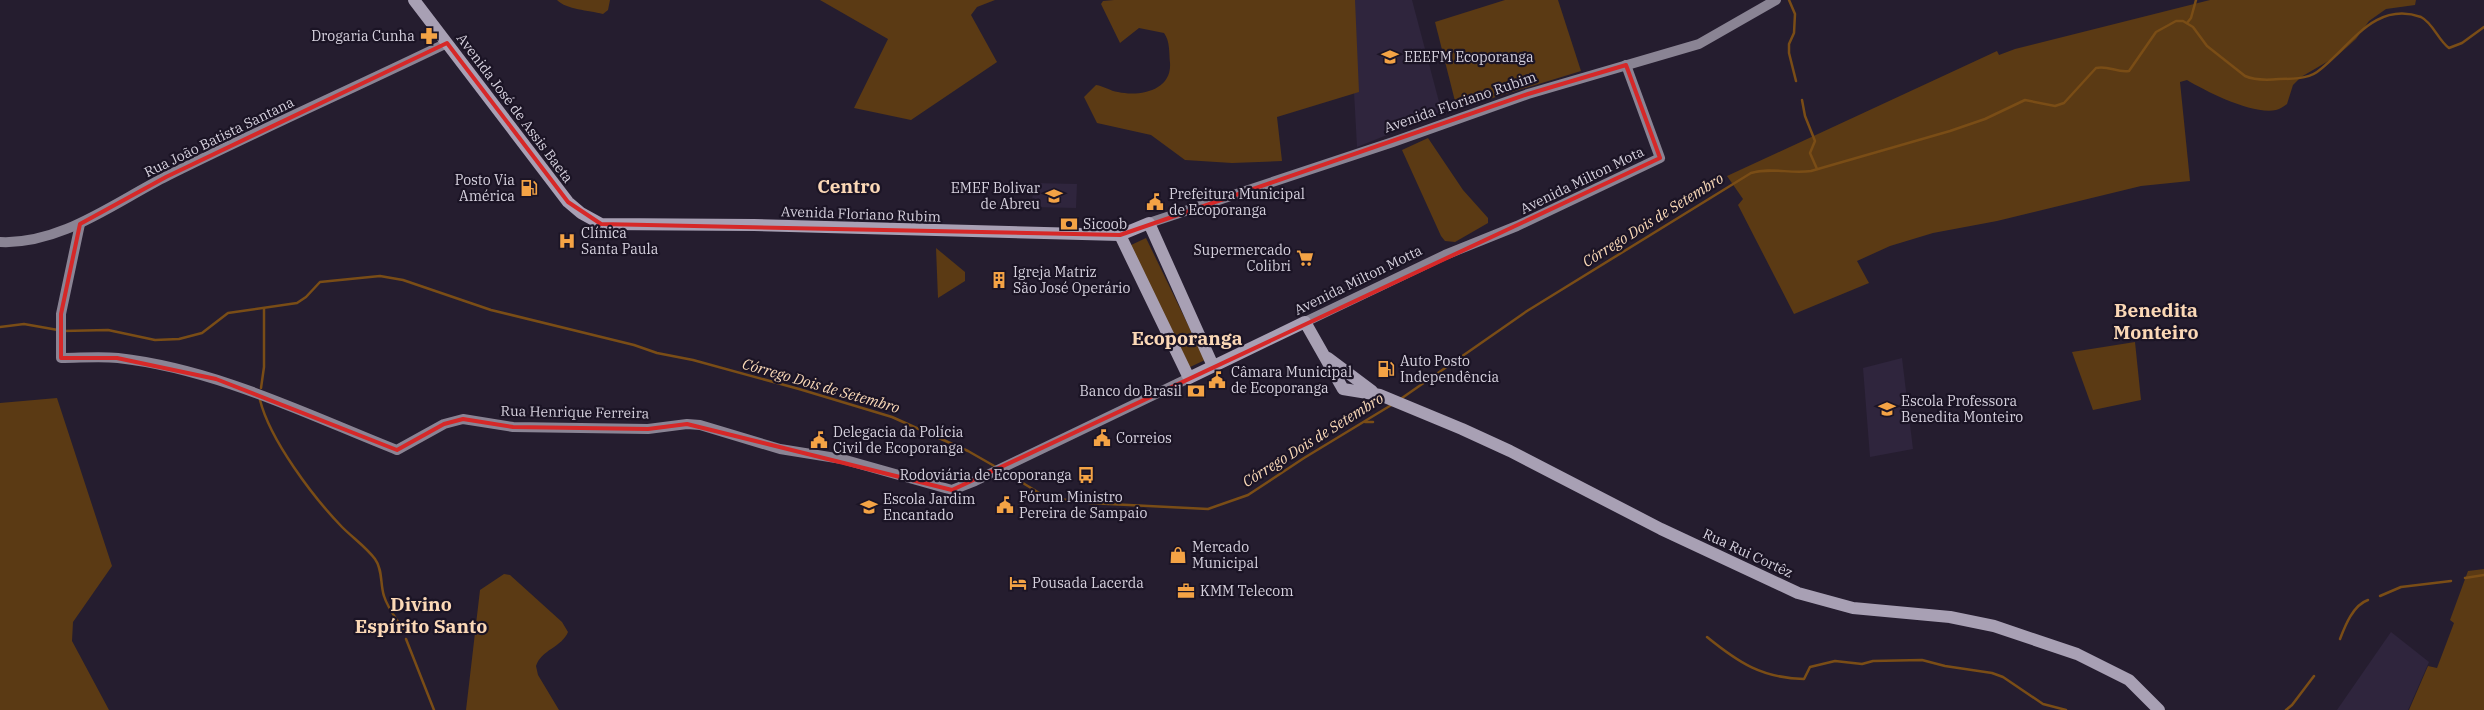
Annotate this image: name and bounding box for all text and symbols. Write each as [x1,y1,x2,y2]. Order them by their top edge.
pharmacy icon: Drogaria Cunha [419,26,439,46]
place label: Drogaria Cunha [311,27,415,45]
street label: Avenida José de Assis Baeta [453,30,577,187]
school or university icon: EEEFM Ecoporanga [1380,47,1400,67]
place label: EEEFM Ecoporanga [1404,48,1534,66]
street label: Avenida Floriano Rubim [1381,67,1539,137]
street label: Rua João Batista Santana [141,93,297,181]
street label: Avenida Milton Mota [1517,142,1647,218]
water label: Córrego Dois de Setembro [1579,168,1727,271]
place label: Posto Via América [455,171,515,205]
district label: Centro [817,174,881,198]
fuel station icon: Posto Via América [519,178,539,198]
place label: EMEF Bolivar de Abreu [951,179,1041,213]
place label: Prefeitura Municipal de Ecoporanga [1169,185,1305,219]
school or university icon: EMEF Bolivar de Abreu [1044,186,1064,206]
public building icon: Prefeitura Municipal de Ecoporanga [1145,192,1165,212]
street label: Avenida Floriano Rubim [781,202,941,226]
bank icon: Sicoob [1059,214,1079,234]
place label: Sicoob [1083,215,1127,233]
place label: Clínica Santa Paula [581,224,659,258]
hospital icon: Clínica Santa Paula [557,231,577,251]
place label: Supermercado Colibri [1193,241,1291,275]
street label: Avenida Milton Motta [1291,241,1425,319]
supermarket icon: Supermercado Colibri [1295,248,1315,268]
place label: Igreja Matriz São José Operário [1013,263,1130,297]
building icon: Igreja Matriz São José Operário [989,270,1009,290]
district label: Benedita Monteiro [2113,298,2199,344]
district label: Ecoporanga [1131,326,1243,350]
place label: Auto Posto Independência [1400,352,1500,386]
water label: Córrego Dois de Setembro [740,354,902,417]
fuel station icon: Auto Posto Independência [1376,359,1396,379]
place label: Câmara Municipal de Ecoporanga [1231,363,1352,397]
public building icon: Câmara Municipal de Ecoporanga [1207,370,1227,390]
bank icon: Banco do Brasil [1186,381,1206,401]
place label: Banco do Brasil [1079,382,1182,400]
water label: Córrego Dois de Setembro [1239,388,1387,491]
place label: Escola Professora Benedita Monteiro [1901,392,2023,426]
school or university icon: Escola Professora Benedita Monteiro [1877,399,1897,419]
street label: Rua Henrique Ferreira [501,402,650,422]
place label: Delegacia da Polícia Civil de Ecoporanga [833,423,964,457]
public building icon: Correios [1092,428,1112,448]
place label: Correios [1116,429,1172,447]
public building icon: Delegacia da Polícia Civil de Ecoporanga [809,430,829,450]
bus stop icon: Rodoviária de Ecoporanga [1076,465,1096,485]
place label: Rodoviária de Ecoporanga [900,466,1072,484]
place label: Fórum Ministro Pereira de Sampaio [1019,488,1147,522]
place label: Escola Jardim Encantado [883,490,975,524]
public building icon: Fórum Ministro Pereira de Sampaio [995,495,1015,515]
school or university icon: Escola Jardim Encantado [859,497,879,517]
street label: Rua Rui Cortêz [1700,524,1796,582]
place label: Mercado Municipal [1192,538,1258,572]
shop icon: Mercado Municipal [1168,545,1188,565]
hotel icon: Pousada Lacerda [1008,573,1028,593]
place label: Pousada Lacerda [1032,574,1144,592]
office icon: KMM Telecom [1176,581,1196,601]
place label: KMM Telecom [1200,582,1294,600]
district label: Divino Espírito Santo [355,592,487,638]

